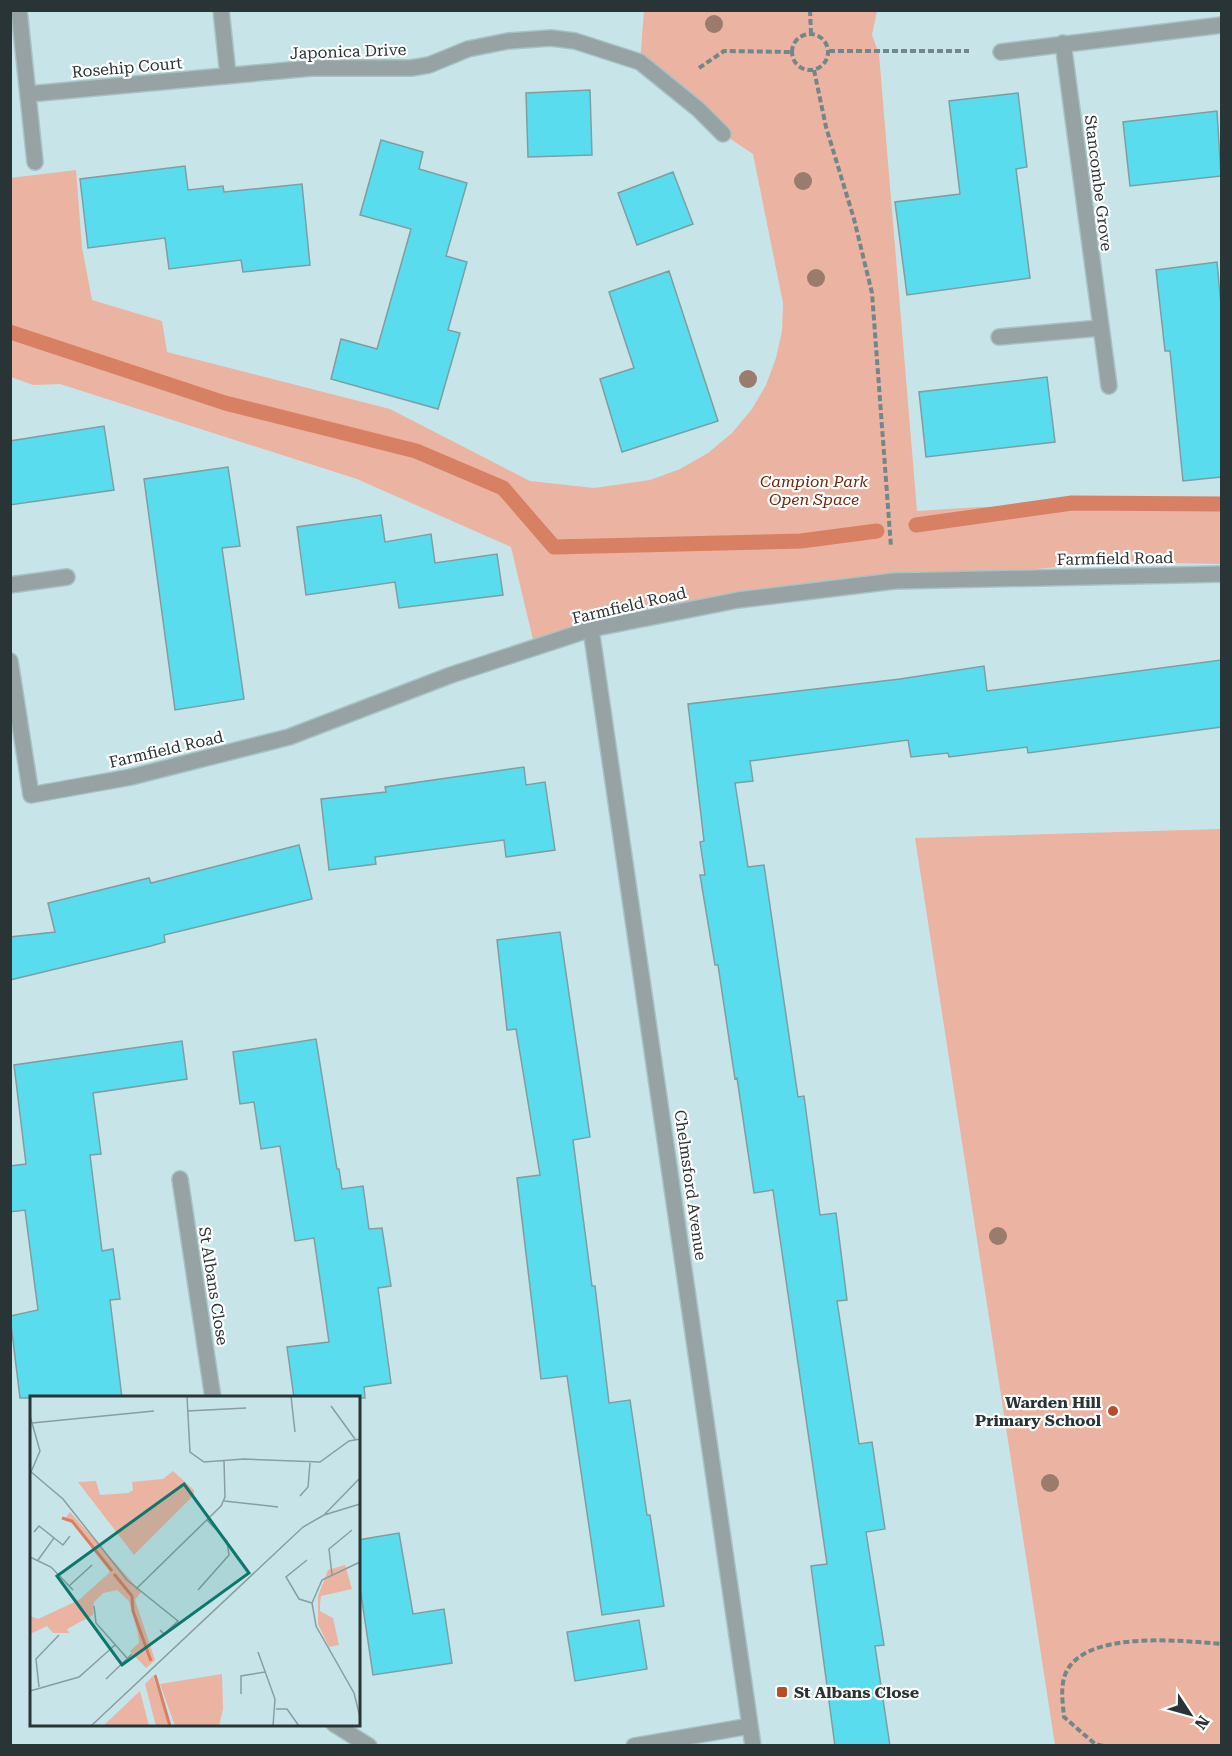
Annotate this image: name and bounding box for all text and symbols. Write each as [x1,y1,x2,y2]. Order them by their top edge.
street label: Japonica Drive [289,40,407,63]
street label: Rosehip Court [71,53,183,82]
street label: Stancombe Grove [1081,114,1116,253]
park label: Campion Park Open Space [760,472,868,509]
street label: Farmfield Road [1057,548,1173,569]
street label: Farmfield Road [570,583,688,628]
street label: Farmfield Road [107,727,225,772]
street label: Chelmsford Avenue [671,1109,710,1262]
street label: St Albans Close [195,1226,232,1347]
place label: Warden Hill Primary School [975,1393,1102,1430]
inset map [30,1396,360,1726]
marker: Warden Hill Primary School [1106,1404,1120,1418]
place label: St Albans Close [794,1683,919,1702]
north arrow [1160,1684,1220,1744]
marker: St Albans Close [775,1685,789,1699]
text: N [1190,1712,1213,1733]

